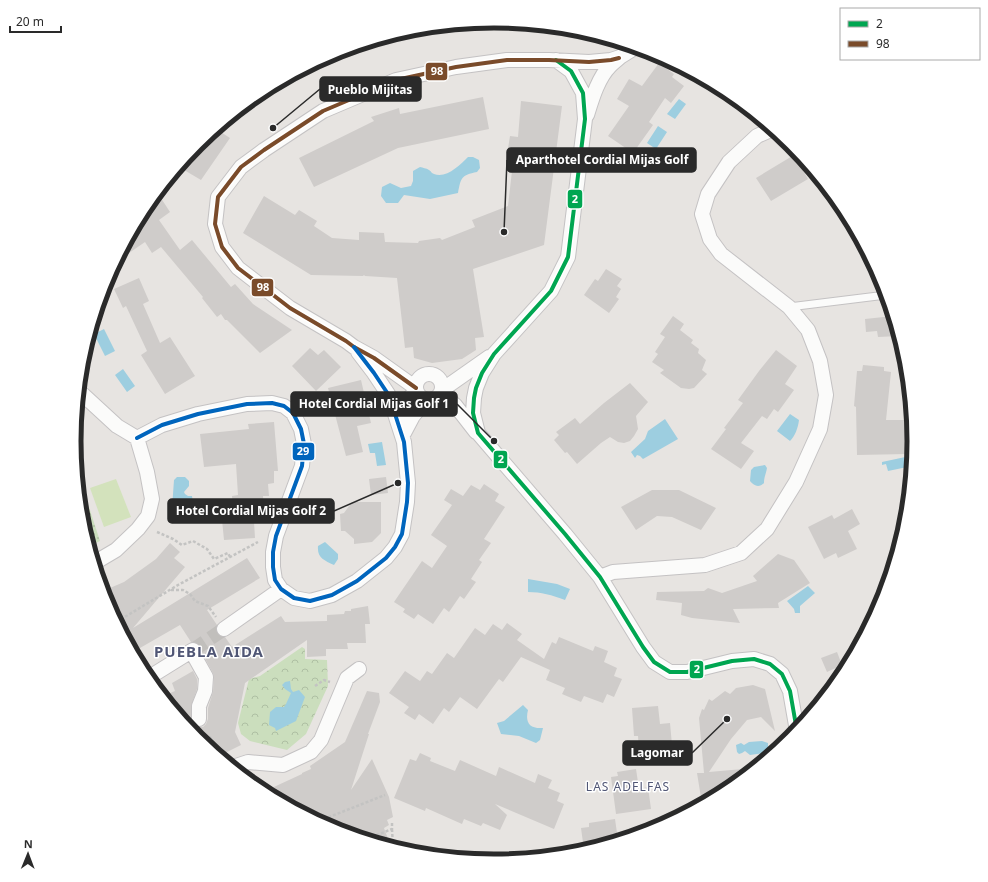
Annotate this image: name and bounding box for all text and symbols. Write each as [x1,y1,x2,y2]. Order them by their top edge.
scale bar [10,8,61,34]
legend [840,8,980,60]
text: 20 m [16,13,44,30]
text: 2 [876,15,883,32]
text: 98 [876,35,890,52]
line badge: 98 [425,62,448,81]
text: 98 [431,63,443,78]
callout: Pueblo Mijitas [320,77,421,101]
text: Pueblo Mijitas [328,81,412,98]
callout: Aparthotel Cordial Mijas Golf [507,148,696,172]
text: Aparthotel Cordial Mijas Golf [516,151,690,168]
line badge: 2 [567,189,583,209]
text: 2 [572,191,578,206]
line badge: 98 [251,278,274,297]
text: 98 [257,279,269,294]
callout: Hotel Cordial Mijas Golf 1 [291,392,457,416]
text: Hotel Cordial Mijas Golf 1 [299,395,449,412]
line badge: 29 [292,442,315,461]
text: 29 [297,443,309,458]
line badge: 2 [493,450,508,469]
text: 2 [498,451,504,466]
callout: Hotel Cordial Mijas Golf 2 [168,499,334,523]
text: Hotel Cordial Mijas Golf 2 [176,502,326,519]
district label: PUEBLA AIDA [154,641,264,661]
line badge: 2 [689,660,704,679]
text: 2 [694,661,700,676]
callout: Lagomar [623,741,692,765]
text: Lagomar [630,744,684,761]
district label: LAS ADELFAS [586,778,670,795]
north arrow [8,834,48,874]
text: N [24,836,33,851]

